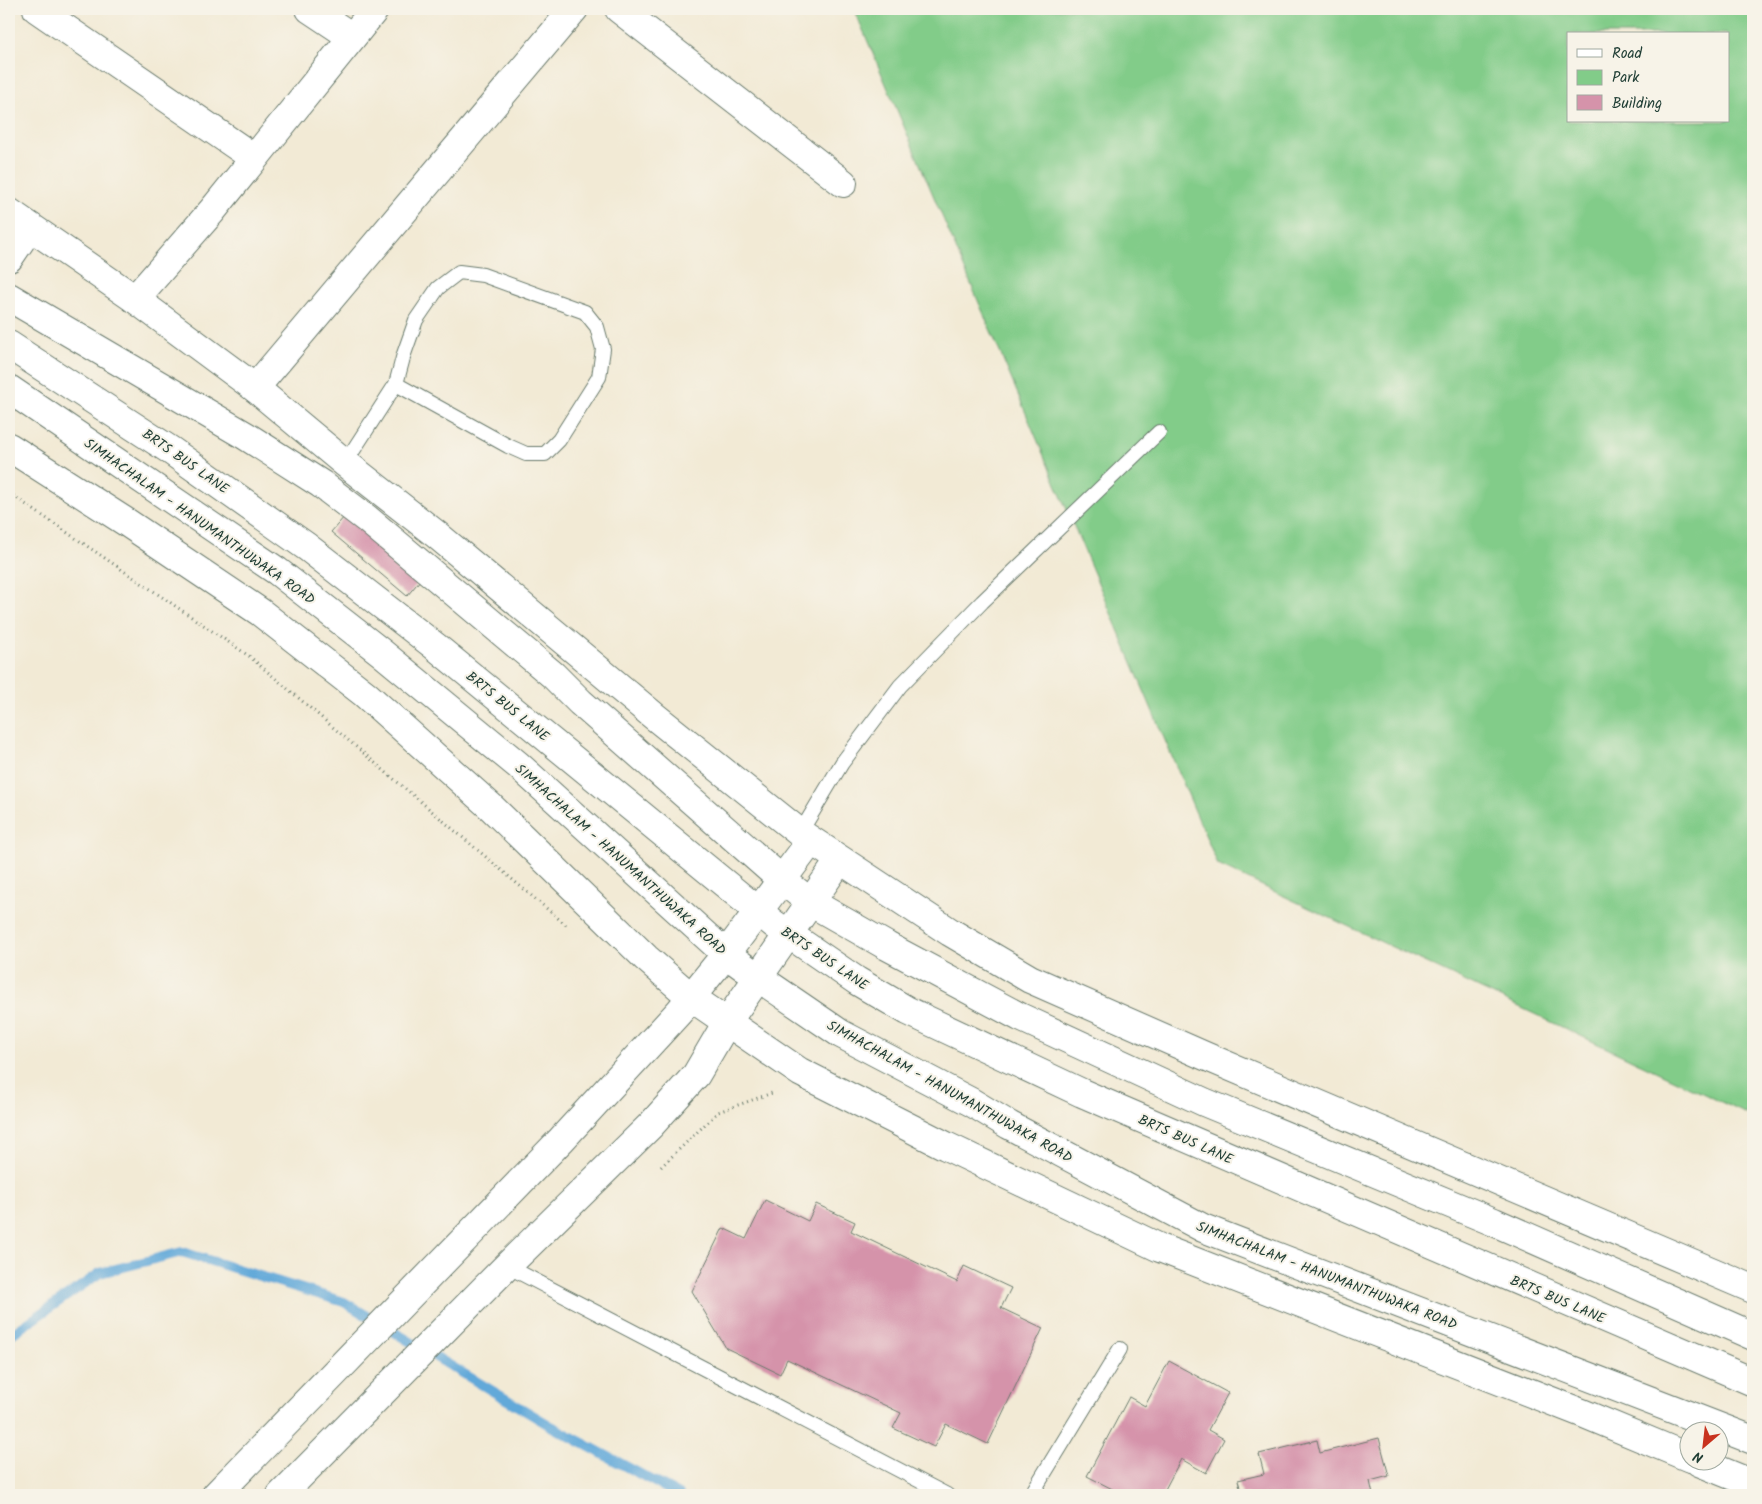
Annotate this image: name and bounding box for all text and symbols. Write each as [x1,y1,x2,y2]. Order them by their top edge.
legend [1567,32,1730,122]
text: Road [1612,42,1643,66]
text: Park [1612,66,1640,90]
text: Building [1612,92,1662,116]
street label: BRTS BUS LANE [137,424,234,500]
street label: SIMHACHALAM - HANUMANTHUWAKA ROAD [79,433,320,611]
street label: BRTS BUS LANE [461,666,554,748]
street label: SIMHACHALAM - HANUMANTHUWAKA ROAD [510,759,731,961]
street label: BRTS BUS LANE [776,921,873,997]
street label: SIMHACHALAM - HANUMANTHUWAKA ROAD [823,1015,1076,1169]
street label: BRTS BUS LANE [1135,1109,1237,1171]
street label: SIMHACHALAM - HANUMANTHUWAKA ROAD [1193,1216,1460,1336]
street label: BRTS BUS LANE [1506,1270,1610,1330]
north arrow [1680,1422,1730,1472]
text: N [1689,1445,1707,1468]

